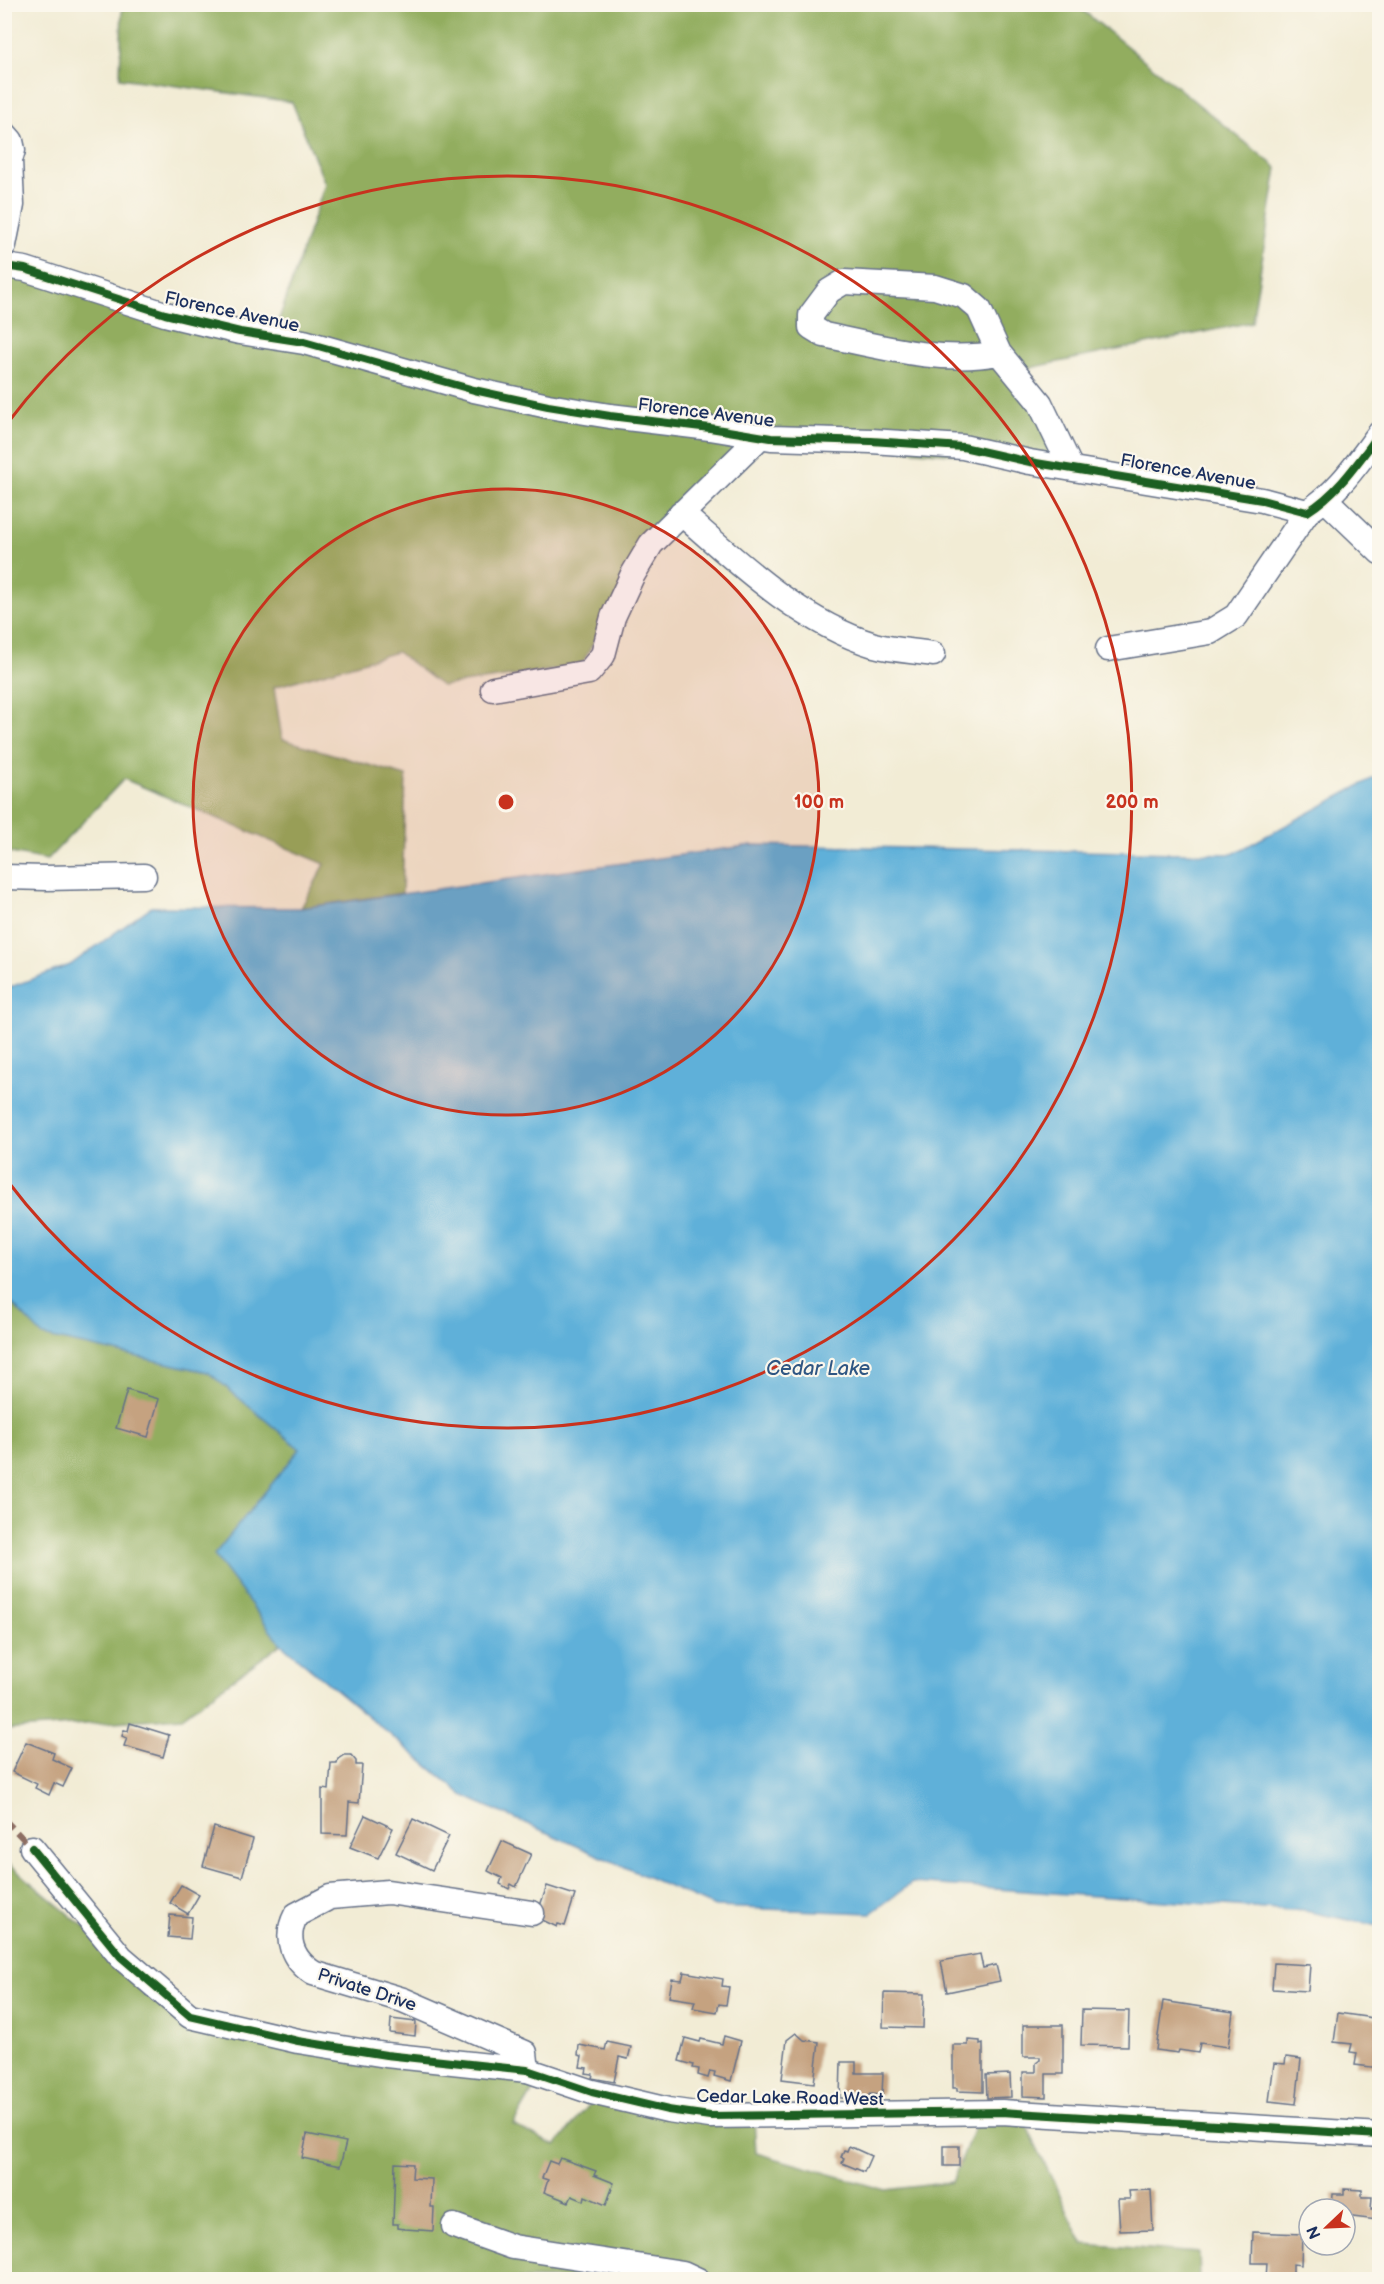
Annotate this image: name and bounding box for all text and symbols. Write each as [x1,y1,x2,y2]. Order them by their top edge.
street label: Florence Avenue [163,287,302,337]
street label: Florence Avenue [637,394,776,432]
street label: Florence Avenue [1119,450,1258,494]
centre of rings [496,792,516,812]
text: 100 m [794,792,844,813]
text: 200 m [1105,792,1159,813]
water label: Cedar Lake [766,1357,870,1381]
street label: Private Drive [315,1964,419,2016]
street label: Cedar Lake Road West [696,2086,884,2110]
north arrow [1297,2197,1357,2257]
text: N [1303,2223,1326,2242]

